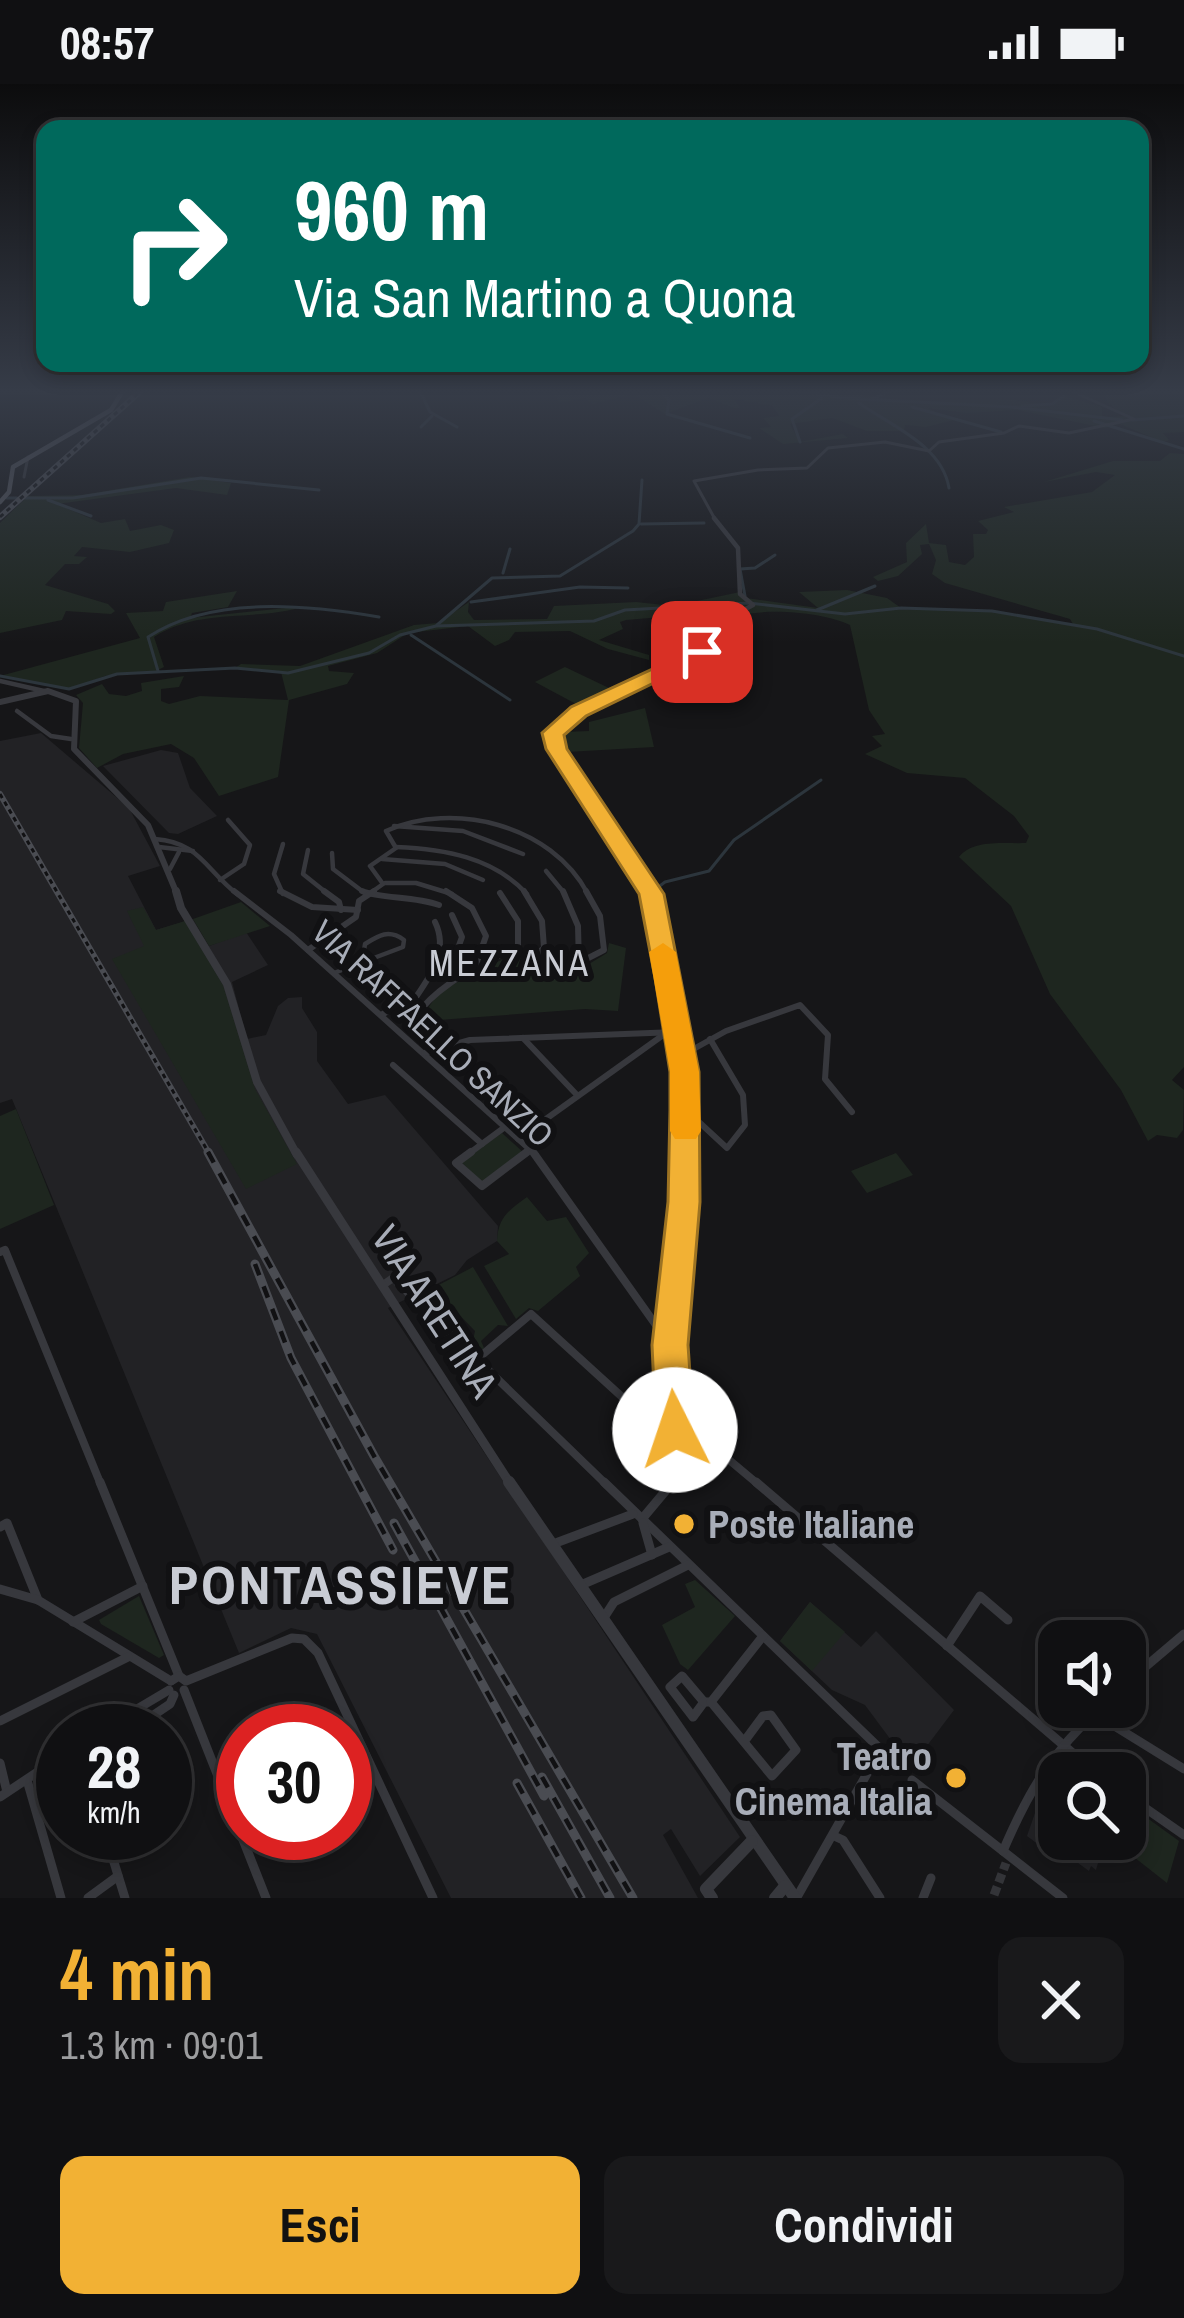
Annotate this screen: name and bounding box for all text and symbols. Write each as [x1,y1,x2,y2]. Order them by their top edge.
text: 08:57 [60,12,154,73]
text: 960 m [294,153,489,266]
icon: right [96,168,252,324]
text: Via San Martino a Quona [294,261,795,334]
pin [651,601,753,703]
icon: arrive [669,619,735,685]
street label: VIA RAFFAELLO SANZIO [303,910,563,1156]
district label: MEZZANA [429,939,591,987]
street label: VIA ARETINA [360,1215,510,1408]
position arrow [612,1367,738,1493]
place label: Poste Italiane [708,1498,914,1550]
marker: Poste Italiane [671,1511,697,1537]
district label: PONTASSIEVE [169,1548,513,1621]
map controls [1038,1620,1146,1860]
button: sound [1038,1620,1146,1728]
speed limit sign: 30 [216,1704,372,1860]
text: 28 [87,1726,141,1807]
place label: Teatro Cinema Italia [735,1730,932,1827]
button: search [1038,1752,1146,1860]
marker: Teatro Cinema Italia [943,1765,969,1791]
text: km/h [87,1792,141,1832]
text: 4 min [60,1925,214,2022]
button: close [998,1937,1124,2063]
text: 1.3 km · 09:01 [60,2019,263,2071]
button: Esci [60,2156,580,2294]
button: Condividi [604,2156,1124,2294]

